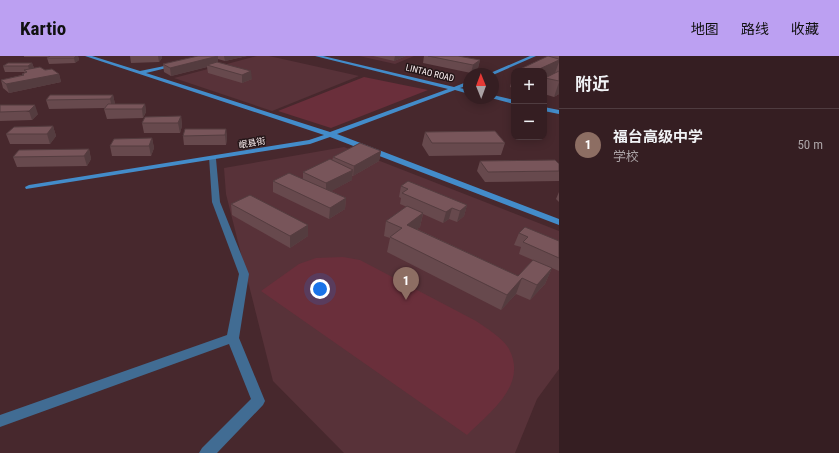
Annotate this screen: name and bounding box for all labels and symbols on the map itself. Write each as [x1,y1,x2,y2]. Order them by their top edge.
street label: LINTAO ROAD [405,63,455,83]
north arrow [463,68,499,104]
street label: 岷县街 [238,136,266,150]
pin: 1 [393,267,419,300]
your location [310,279,330,299]

